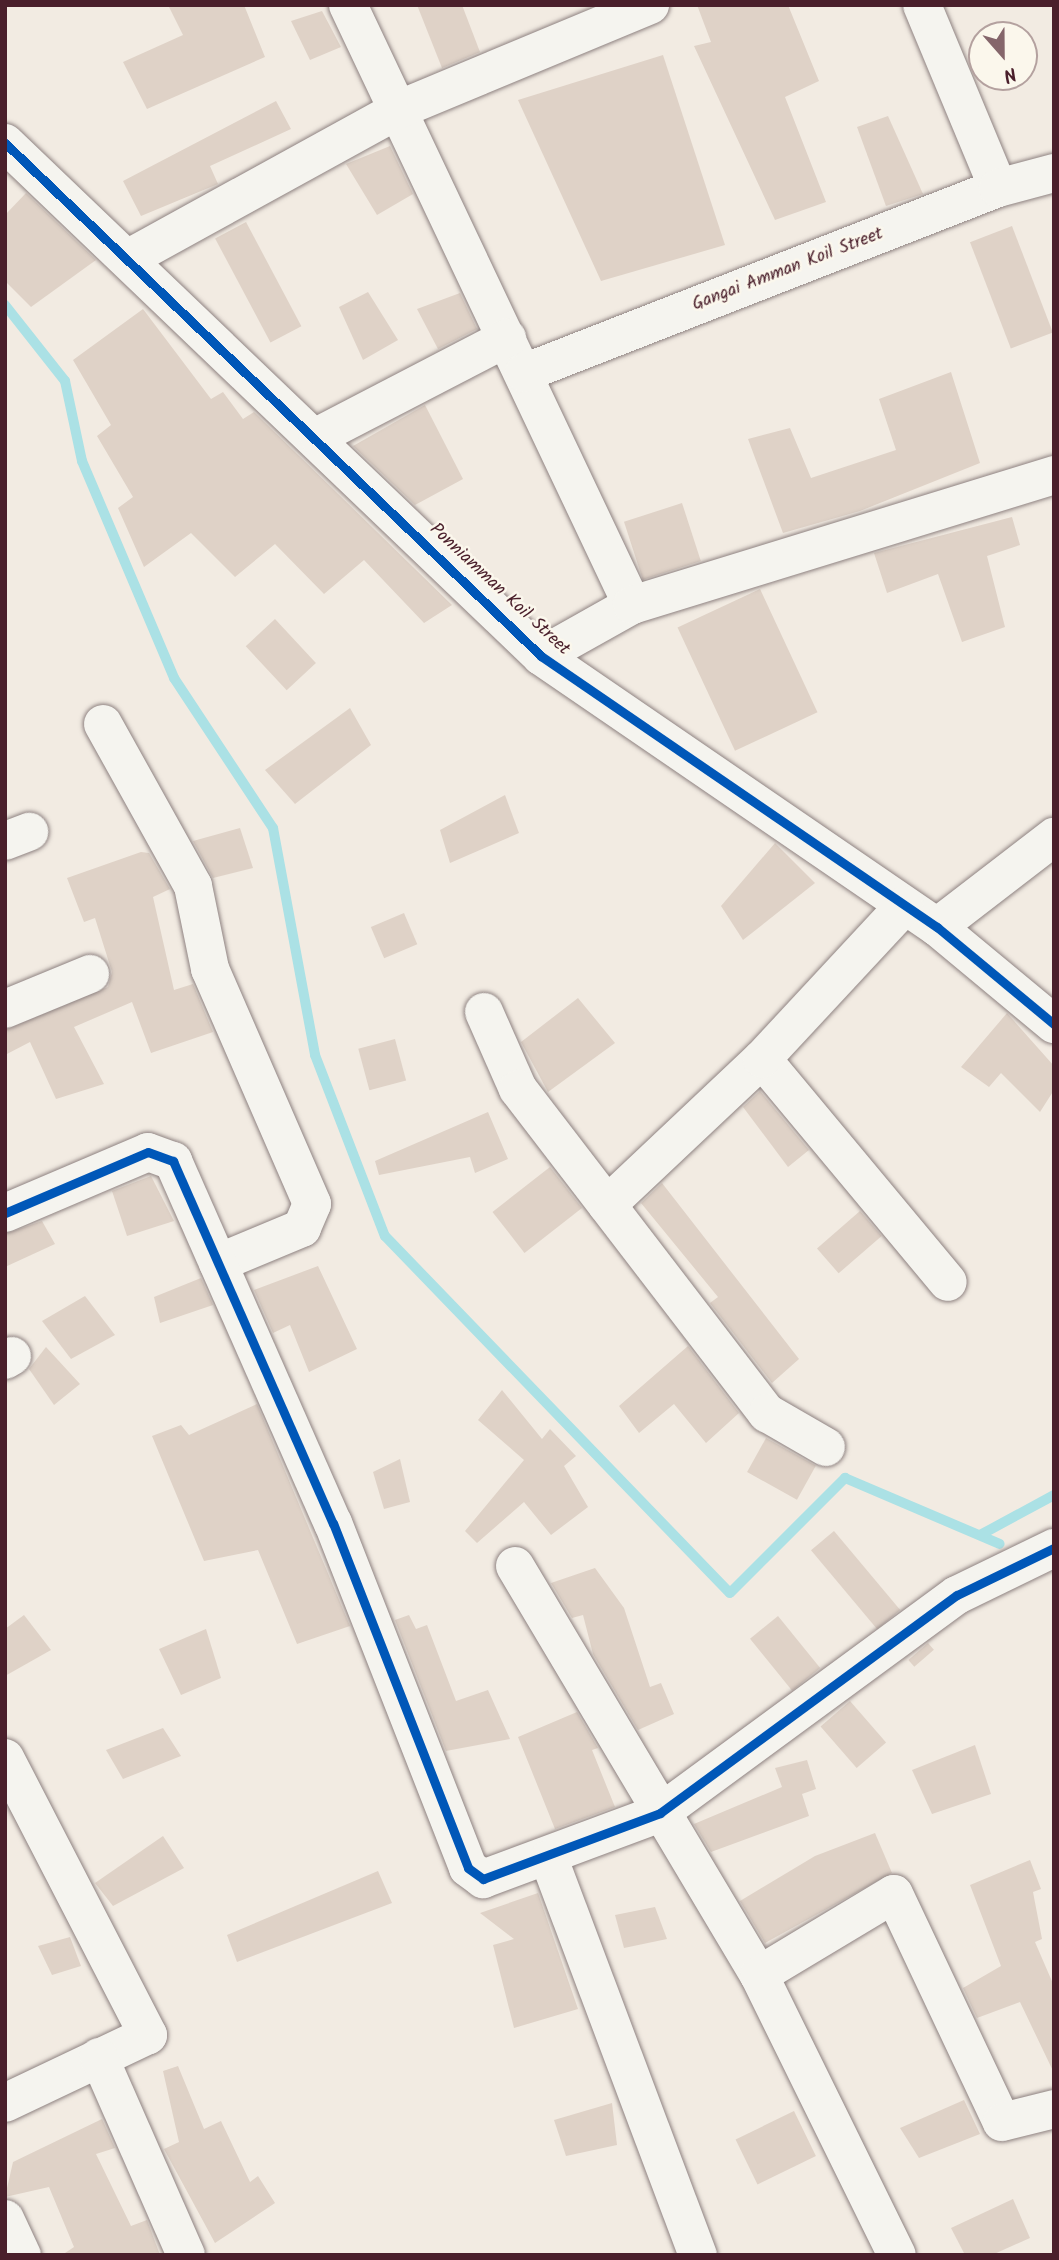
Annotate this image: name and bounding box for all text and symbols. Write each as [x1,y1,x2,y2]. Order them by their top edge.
north arrow [968,21,1038,91]
text: N [999,58,1021,90]
street label: Gangai Amman Koil Street [689,224,887,316]
street label: Ponniamman Koil Street [424,519,574,661]

